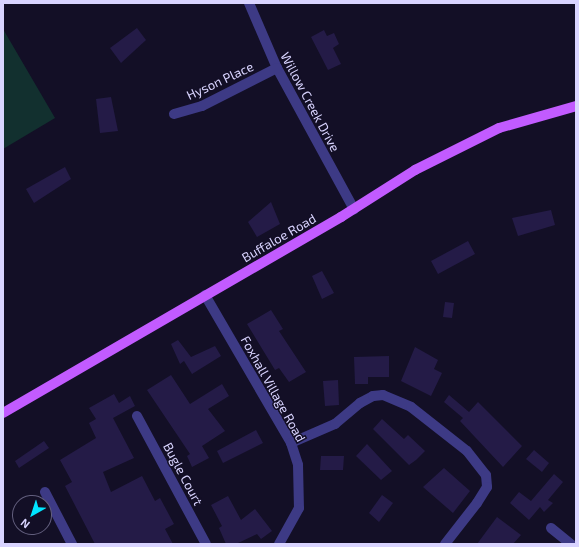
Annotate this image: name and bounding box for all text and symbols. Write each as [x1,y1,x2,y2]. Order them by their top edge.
street label: Willow Creek Drive [277,49,343,155]
street label: Hyson Place [184,59,256,103]
street label: Buffaloe Road [239,211,319,265]
street label: Foxhall Village Road [237,333,309,445]
street label: Bugle Court [160,440,206,508]
north arrow [12,495,52,535]
text: N [18,516,32,531]

